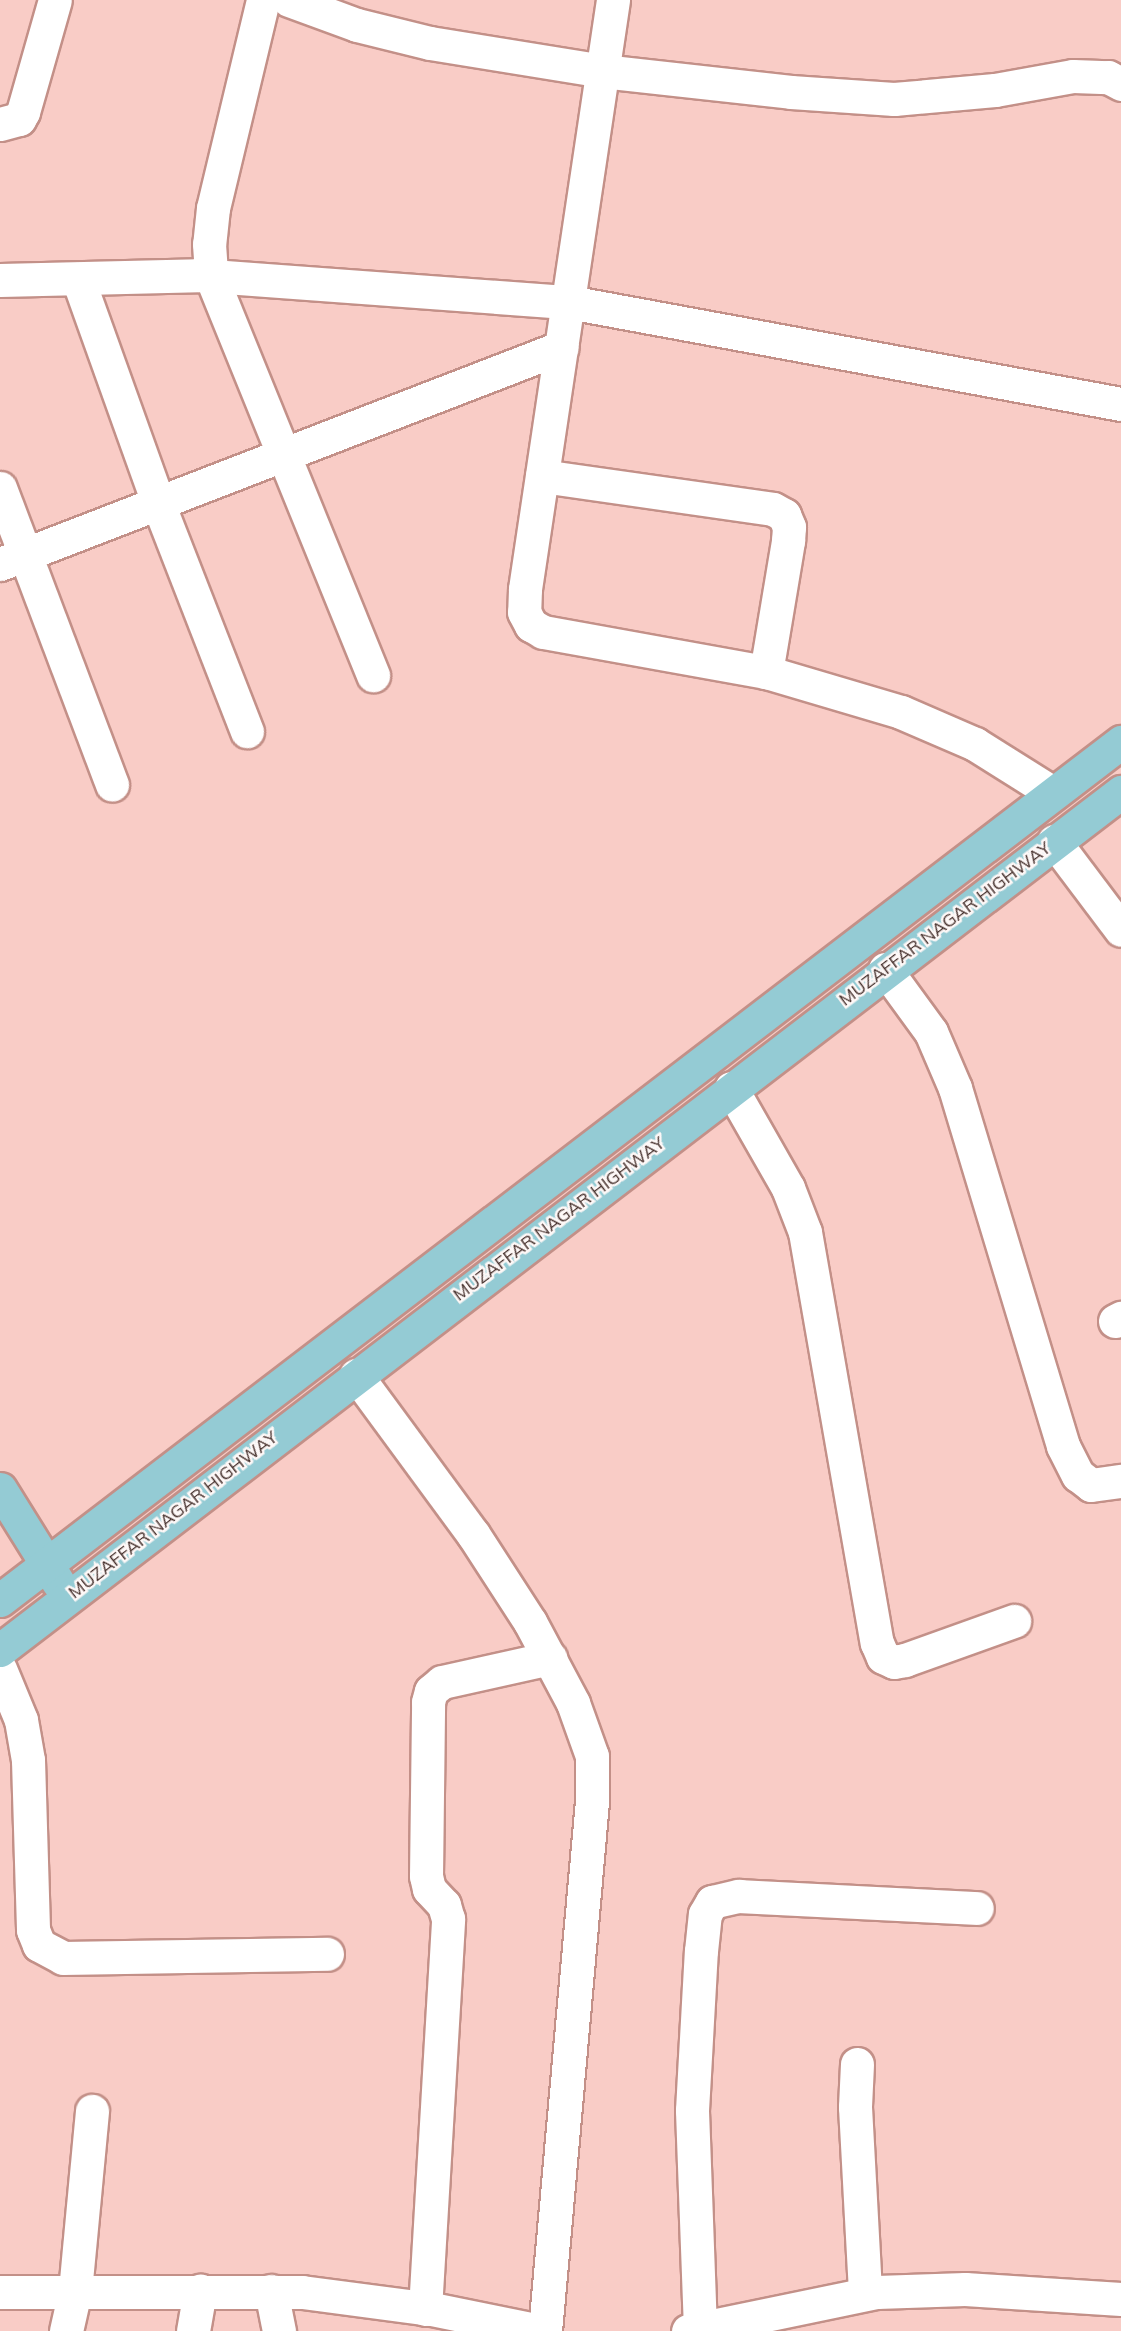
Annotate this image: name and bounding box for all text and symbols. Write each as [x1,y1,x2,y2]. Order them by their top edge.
street label: MUZAFFAR NAGAR HIGHWAY [835,837,1055,1011]
street label: MUZAFFAR NAGAR HIGHWAY [449,1132,669,1306]
street label: MUZAFFAR NAGAR HIGHWAY [64,1427,282,1603]

